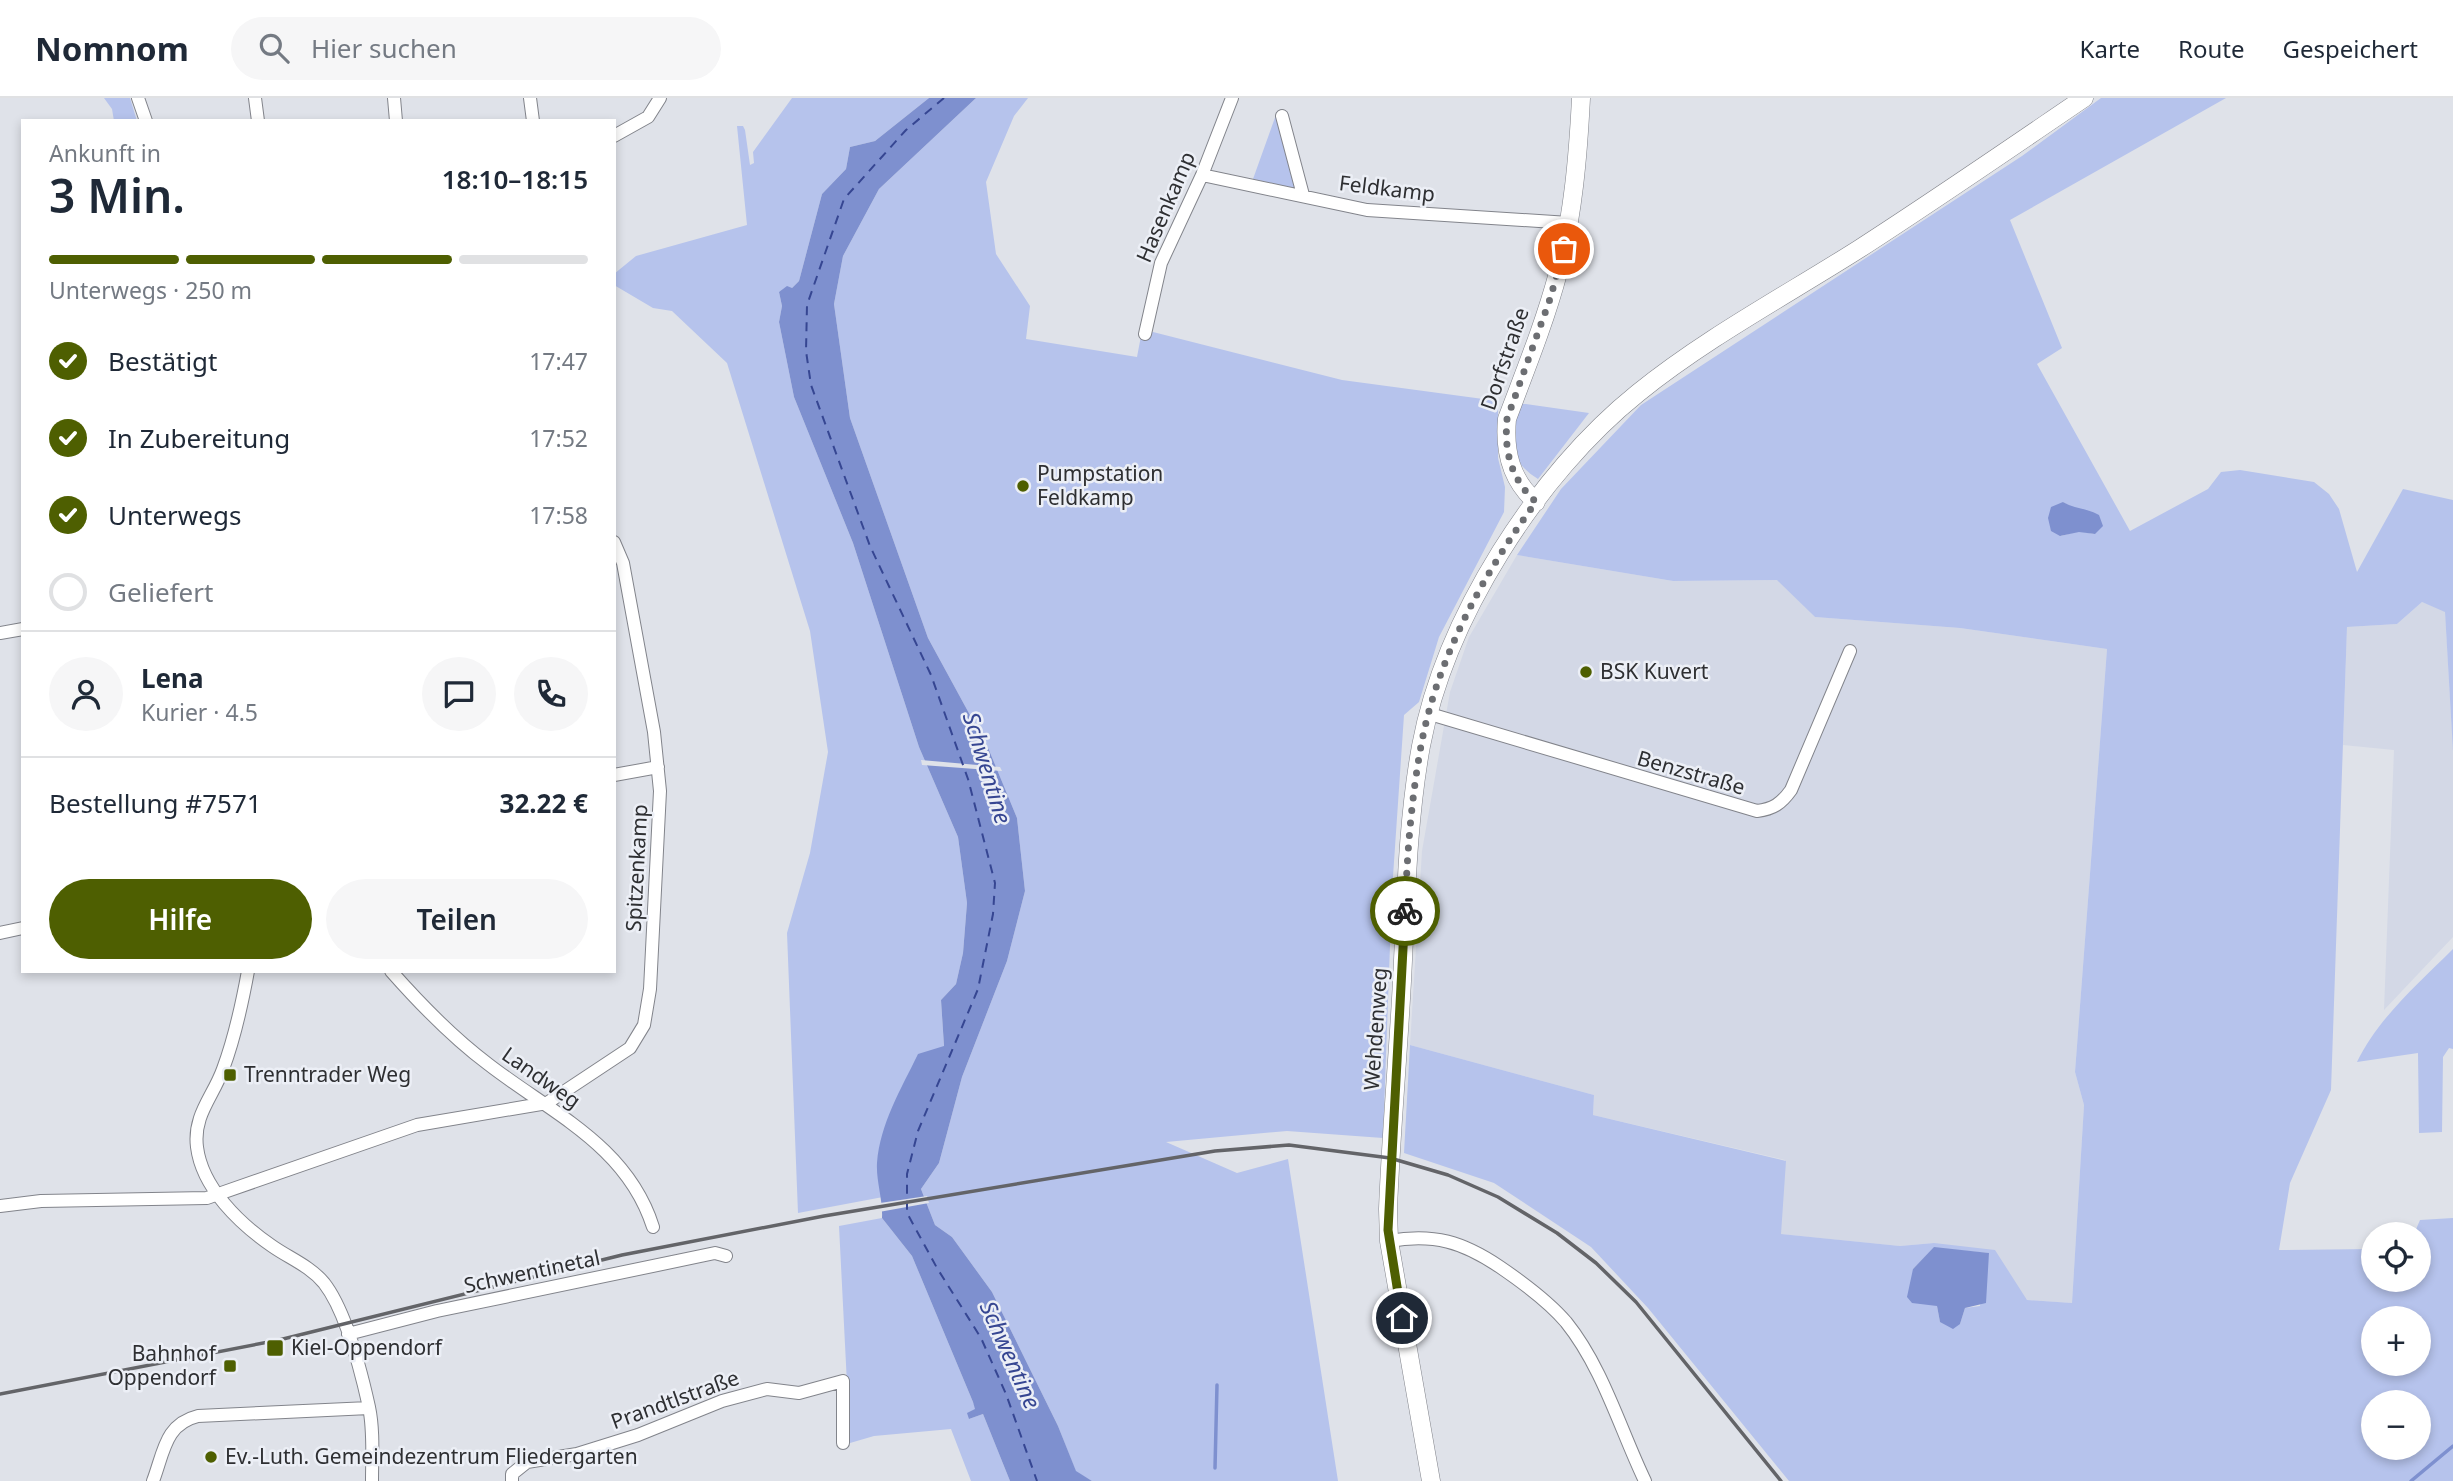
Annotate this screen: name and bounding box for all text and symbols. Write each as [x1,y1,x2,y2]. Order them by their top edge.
search box [231,17,721,80]
text: Nomnom [35,26,189,71]
icon: search [255,29,293,67]
text: Hier suchen [311,30,457,66]
text: Karte [2080,32,2140,65]
text: Route [2178,32,2245,65]
text: Gespeichert [2283,32,2418,65]
text: Ankunft in [49,137,161,169]
street label: Hasenkamp [1129,147,1201,266]
text: 18:10–18:15 [442,161,588,197]
text: 3 Min. [49,164,185,226]
street label: Feldkamp [1337,168,1437,208]
pin [1534,219,1594,279]
icon: bag [1545,230,1583,268]
text: Unterwegs · 250 m [49,274,252,306]
street label: Dorfstraße [1473,304,1535,414]
icon: check [49,342,87,380]
text: Bestätigt [108,343,217,379]
text: 17:47 [529,345,588,377]
icon: check [49,419,87,457]
text: In Zubereitung [108,420,290,456]
text: 17:52 [529,422,588,454]
place label: Pumpstation Feldkamp [1037,459,1163,511]
marker: Pumpstation Feldkamp [1015,478,1031,494]
icon: check [49,496,87,534]
text: Unterwegs [108,497,241,533]
text: 17:58 [529,499,588,531]
text: Geliefert [108,574,213,610]
button: person [49,657,123,731]
button: chat [422,657,496,731]
button: phone [514,657,588,731]
place label: BSK Kuvert [1600,657,1709,685]
text: Lena [141,660,204,696]
marker: BSK Kuvert [1578,664,1594,680]
text: Kurier · 4.5 [141,696,258,728]
water label: Schwentine [956,708,1020,827]
street label: Benzstraße [1634,743,1749,801]
text: Bestellung #7571 [49,785,262,821]
text: 32.22 € [500,785,588,821]
street label: Spitzenkamp [619,803,653,932]
courier [1370,876,1440,946]
button: Hilfe [49,879,312,959]
button: Teilen [326,879,588,959]
icon: bike [1386,892,1424,930]
street label: Wehdenweg [1357,967,1393,1091]
street label: Landweg [497,1040,586,1114]
place label: Trenntrader Weg [244,1060,411,1088]
marker: Trenntrader Weg [222,1067,238,1083]
map controls [2361,1222,2431,1460]
button: locate [2361,1222,2431,1292]
street label: Schwentinetal [461,1243,602,1299]
pin [1372,1288,1432,1348]
water label: Schwentine [973,1295,1049,1414]
icon: home [1383,1299,1421,1337]
button: + [2361,1306,2431,1376]
place label: Kiel-Oppendorf [291,1333,444,1361]
marker: Kiel-Oppendorf [265,1338,285,1358]
place label: Bahnhof Oppendorf [107,1339,218,1391]
marker: Bahnhof Oppendorf [222,1358,238,1374]
street label: Prandtlstraße [607,1363,743,1435]
button: − [2361,1390,2431,1460]
place label: Ev.-Luth. Gemeindezentrum Fliedergarten [225,1442,638,1470]
marker: Ev.-Luth. Gemeindezentrum Fliedergarten [203,1449,219,1465]

